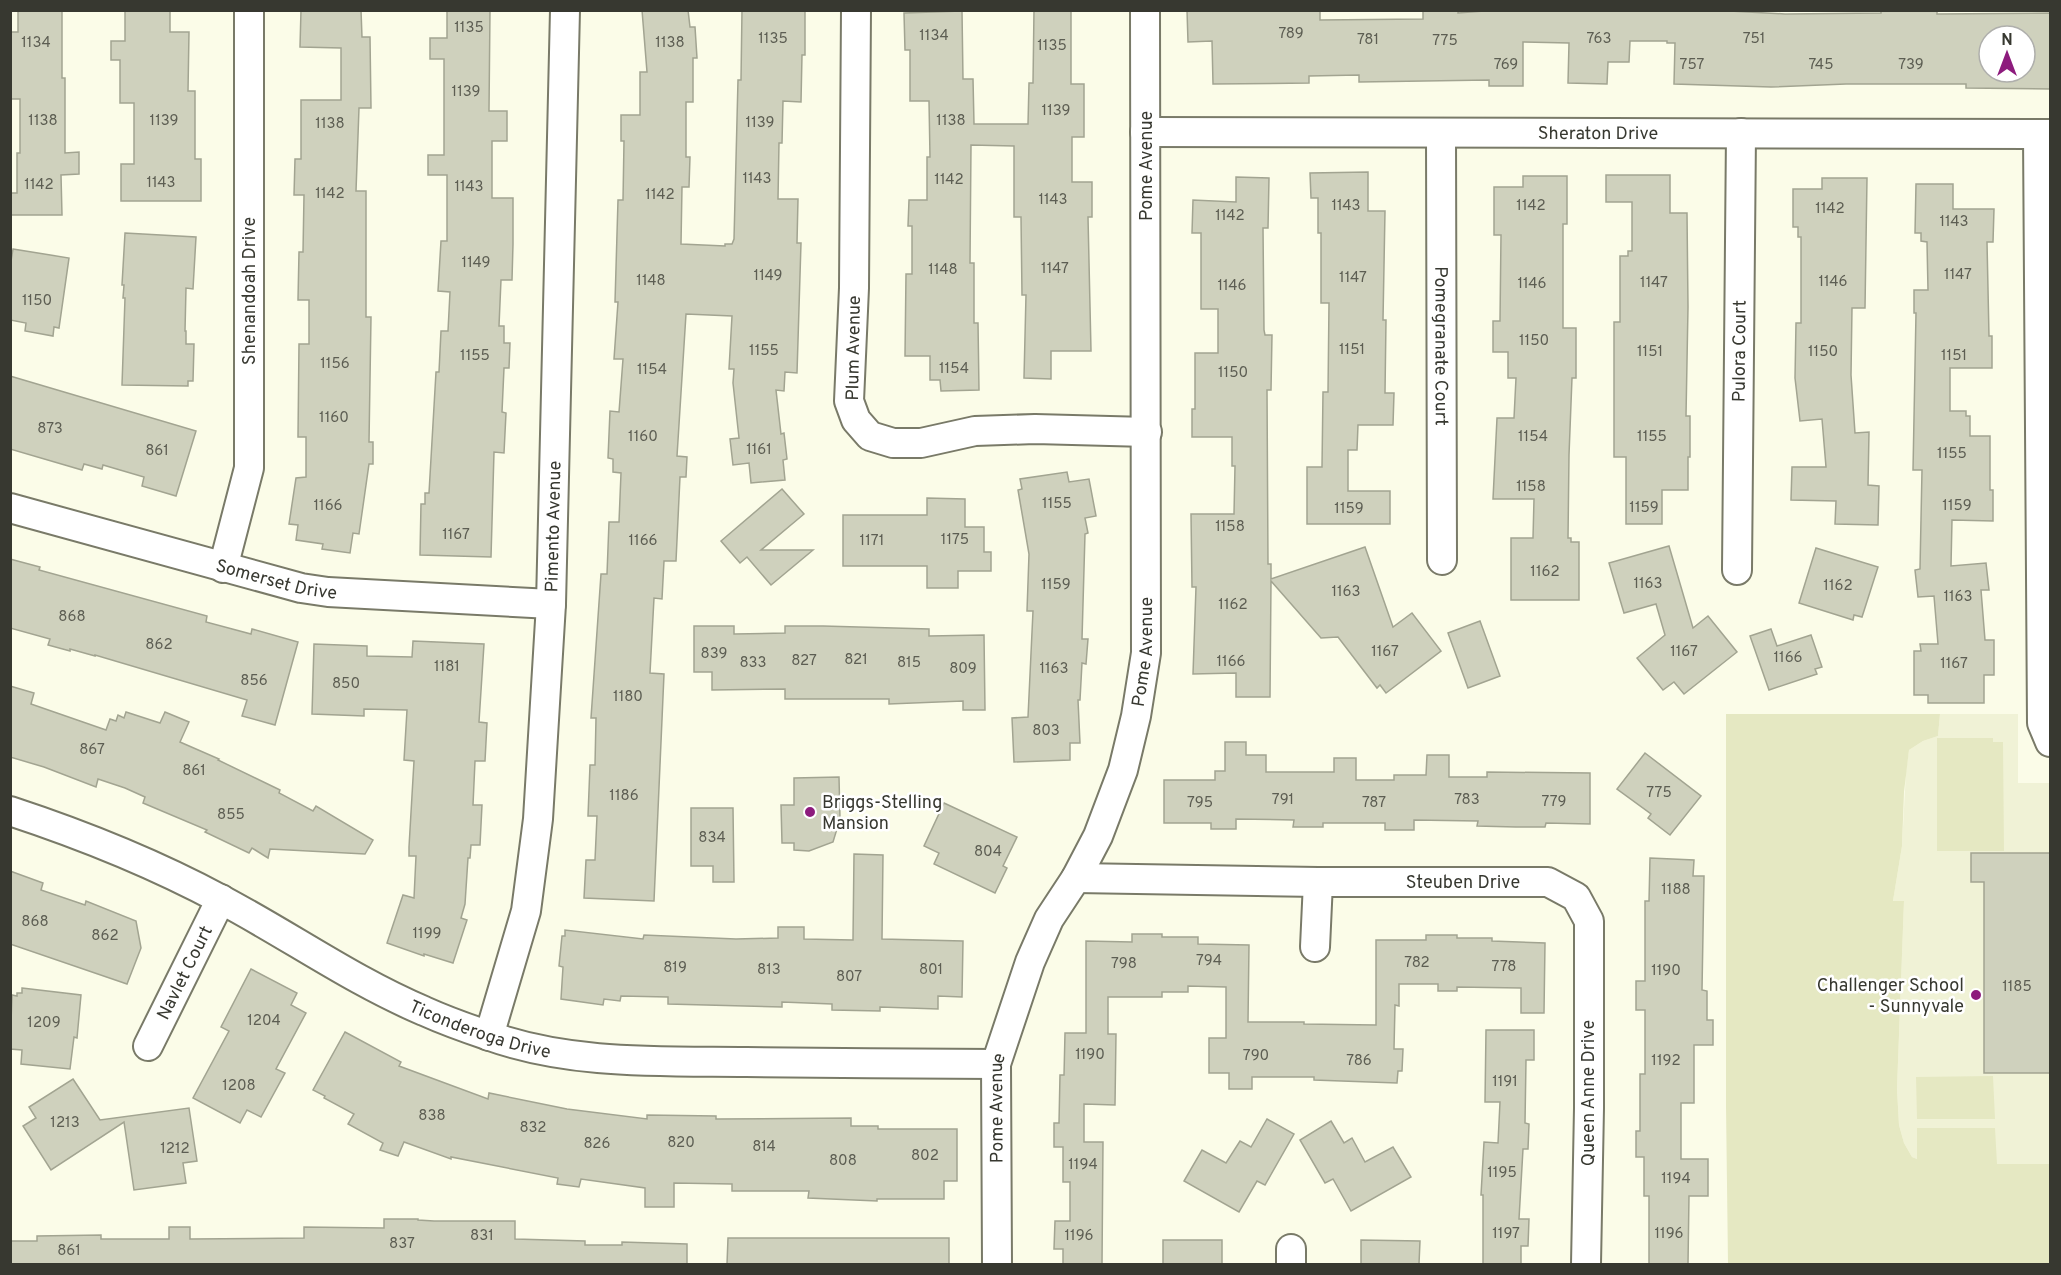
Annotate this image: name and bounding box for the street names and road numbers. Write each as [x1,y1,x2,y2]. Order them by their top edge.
street label: Pome Avenue [1136,111,1159,221]
street label: Sheraton Drive [1538,123,1658,146]
street label: Shenandoah Drive [239,217,262,365]
street label: Pomegranate Court [1428,266,1452,426]
street label: Plum Avenue [842,295,867,401]
street label: Pulora Court [1729,300,1752,402]
street label: Pimento Avenue [541,461,567,593]
street label: Somerset Drive [213,555,338,605]
street label: Pome Avenue [1128,597,1159,708]
street label: Steuben Drive [1406,872,1520,895]
street label: Navlet Court [153,922,219,1024]
street label: Ticonderoga Drive [405,996,552,1065]
street label: Queen Anne Drive [1578,1020,1601,1166]
street label: Pome Avenue [986,1050,1012,1163]

